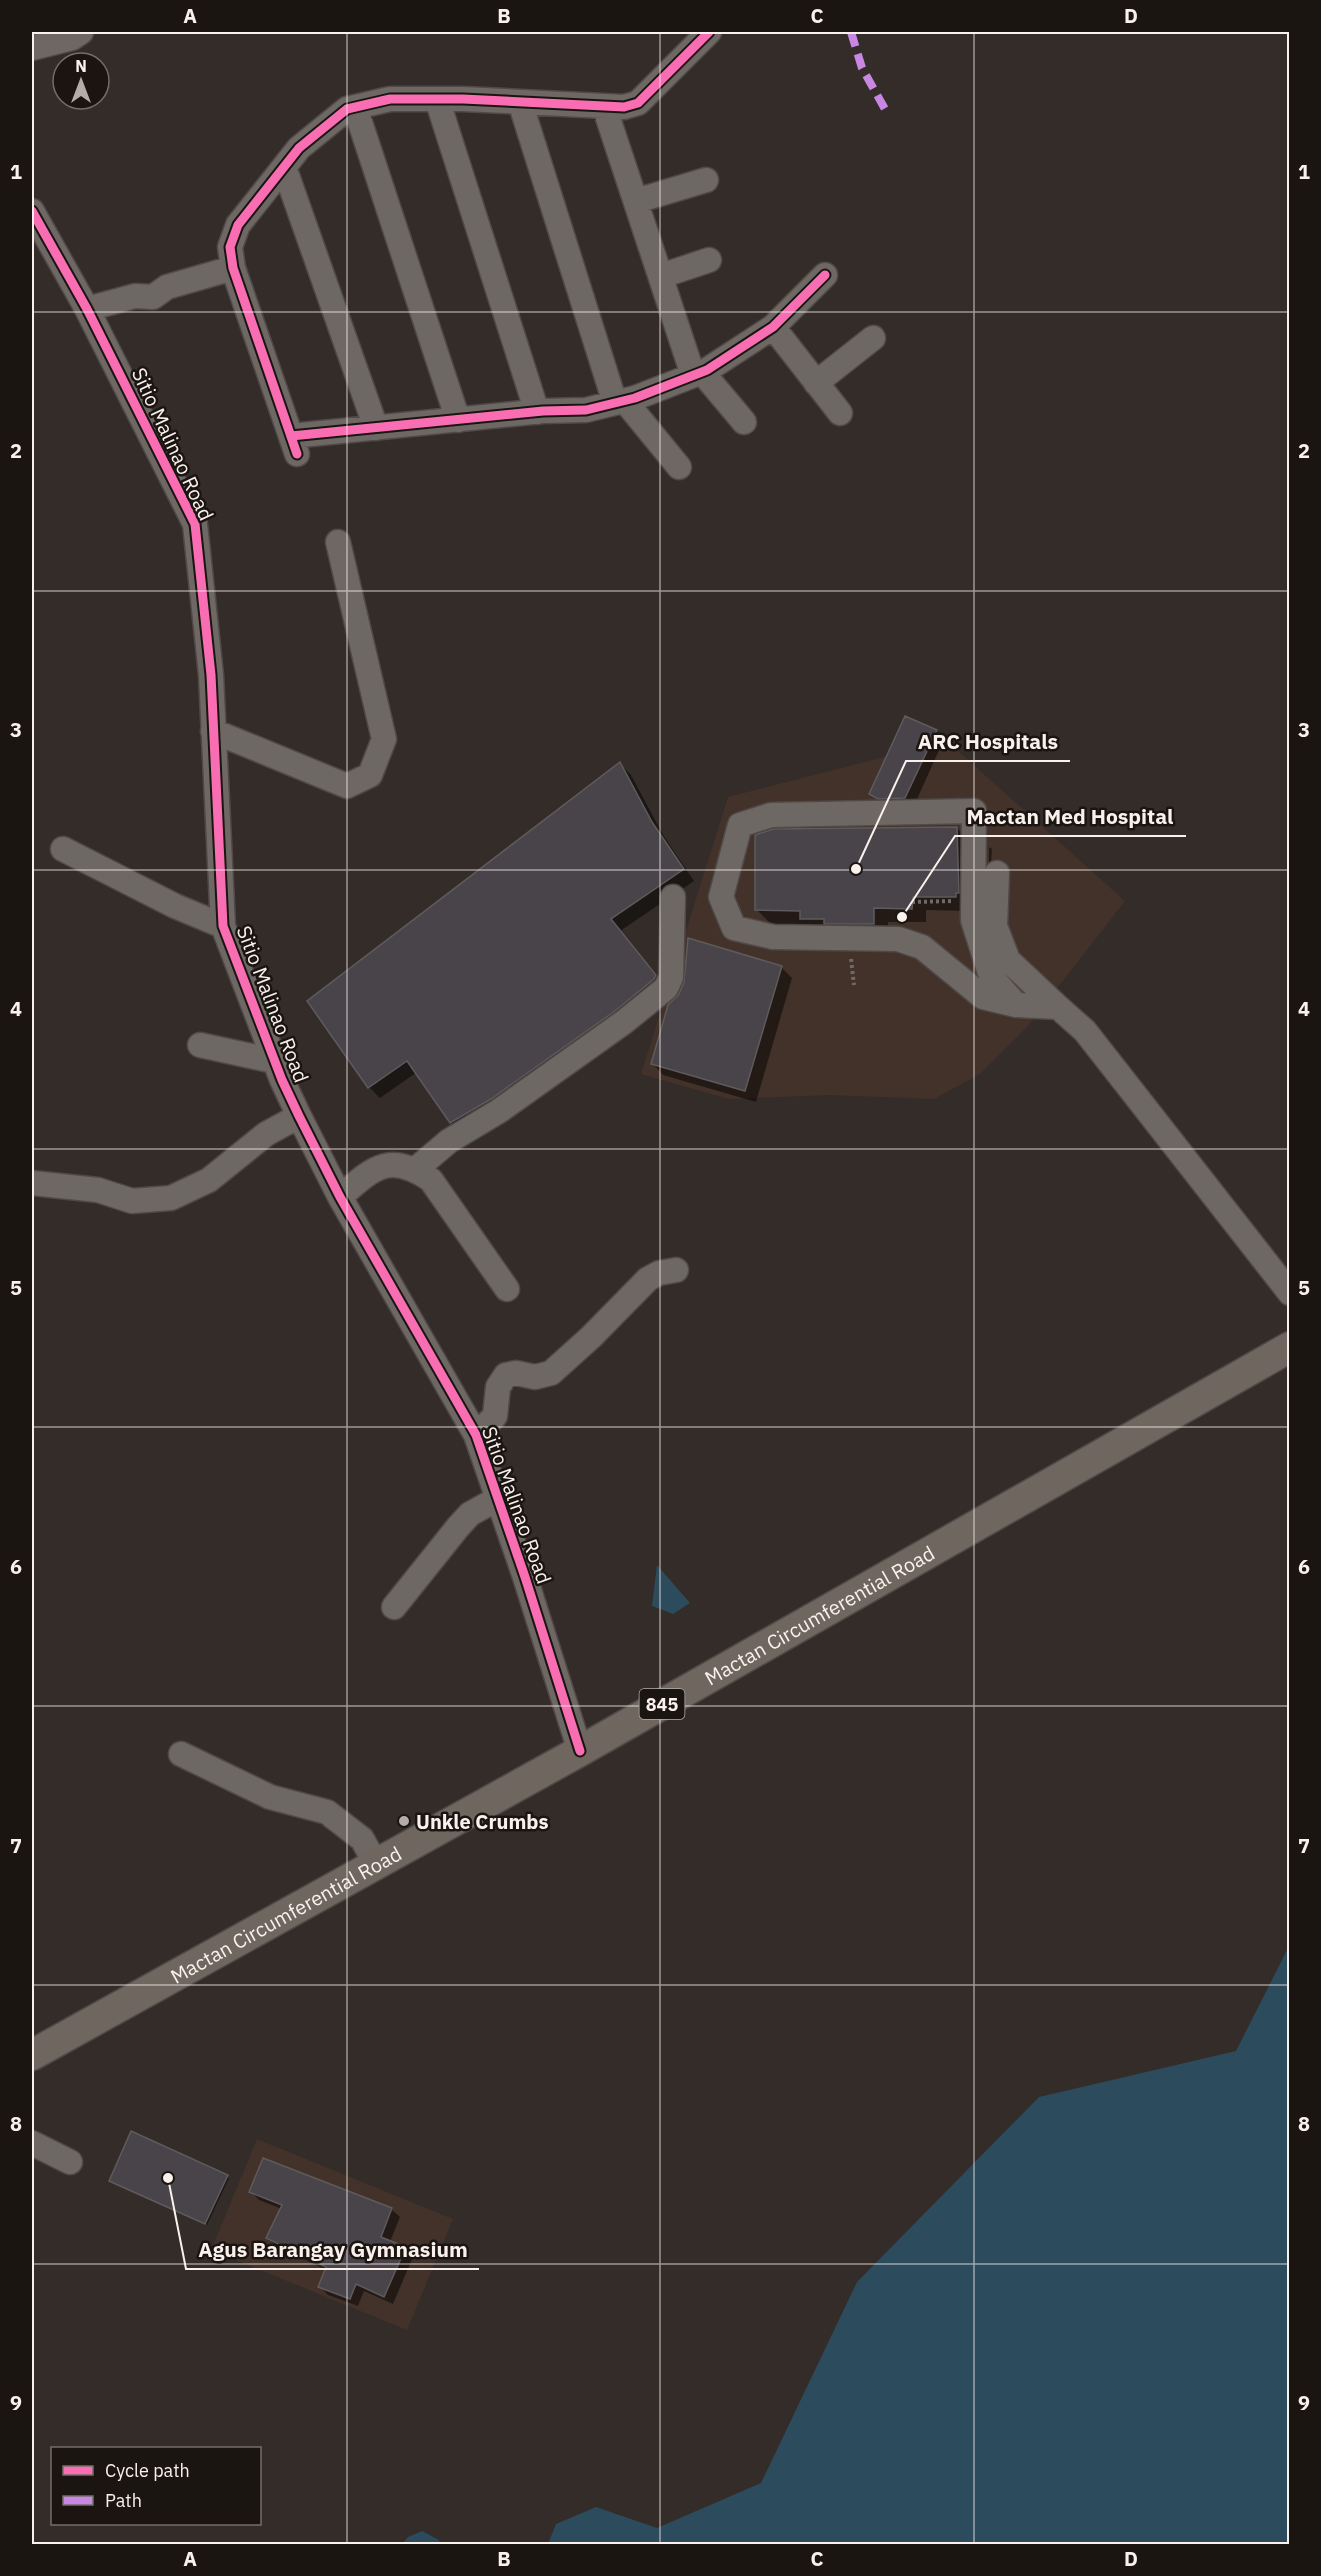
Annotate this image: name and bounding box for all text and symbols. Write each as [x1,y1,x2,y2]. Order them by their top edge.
text: A [183,2,197,29]
text: B [497,2,511,29]
text: C [810,2,824,29]
text: D [1124,2,1138,29]
north arrow [51,51,111,111]
text: N [75,56,87,76]
text: 1 [10,158,22,185]
text: 1 [1298,158,1310,185]
street label: Sitio Malinao Road [126,363,220,525]
text: 2 [10,437,22,464]
text: 2 [1298,437,1310,464]
text: 3 [10,716,22,743]
text: 3 [1298,716,1310,743]
callout: ARC Hospitals [906,722,1070,761]
text: ARC Hospitals [918,727,1058,755]
callout: Mactan Med Hospital [955,797,1186,836]
text: Mactan Med Hospital [967,802,1173,830]
street label: Sitio Malinao Road [231,922,315,1086]
text: 4 [10,995,22,1022]
text: 4 [1298,995,1310,1022]
text: 5 [10,1274,22,1301]
text: 5 [1298,1274,1310,1301]
street label: Sitio Malinao Road [476,1422,558,1588]
street label: Mactan Circumferential Road [699,1539,939,1691]
text: 6 [10,1553,22,1580]
text: 6 [1298,1553,1310,1580]
road number: 845 [640,1689,684,1719]
place label: Unkle Crumbs [416,1808,549,1835]
marker: Unkle Crumbs [397,1814,411,1828]
text: 7 [10,1832,22,1859]
text: 7 [1298,1832,1310,1859]
street label: Mactan Circumferential Road [165,1839,406,1989]
text: 8 [10,2110,22,2137]
text: 8 [1298,2110,1310,2137]
callout: Agus Barangay Gymnasium [186,2230,479,2269]
text: Agus Barangay Gymnasium [198,2235,468,2263]
text: 9 [10,2389,22,2416]
text: 9 [1298,2389,1310,2416]
legend [51,2447,261,2525]
text: Cycle path [105,2459,190,2482]
text: Path [105,2489,142,2512]
text: A [183,2545,197,2572]
text: B [497,2545,511,2572]
text: C [810,2545,824,2572]
text: D [1124,2545,1138,2572]

